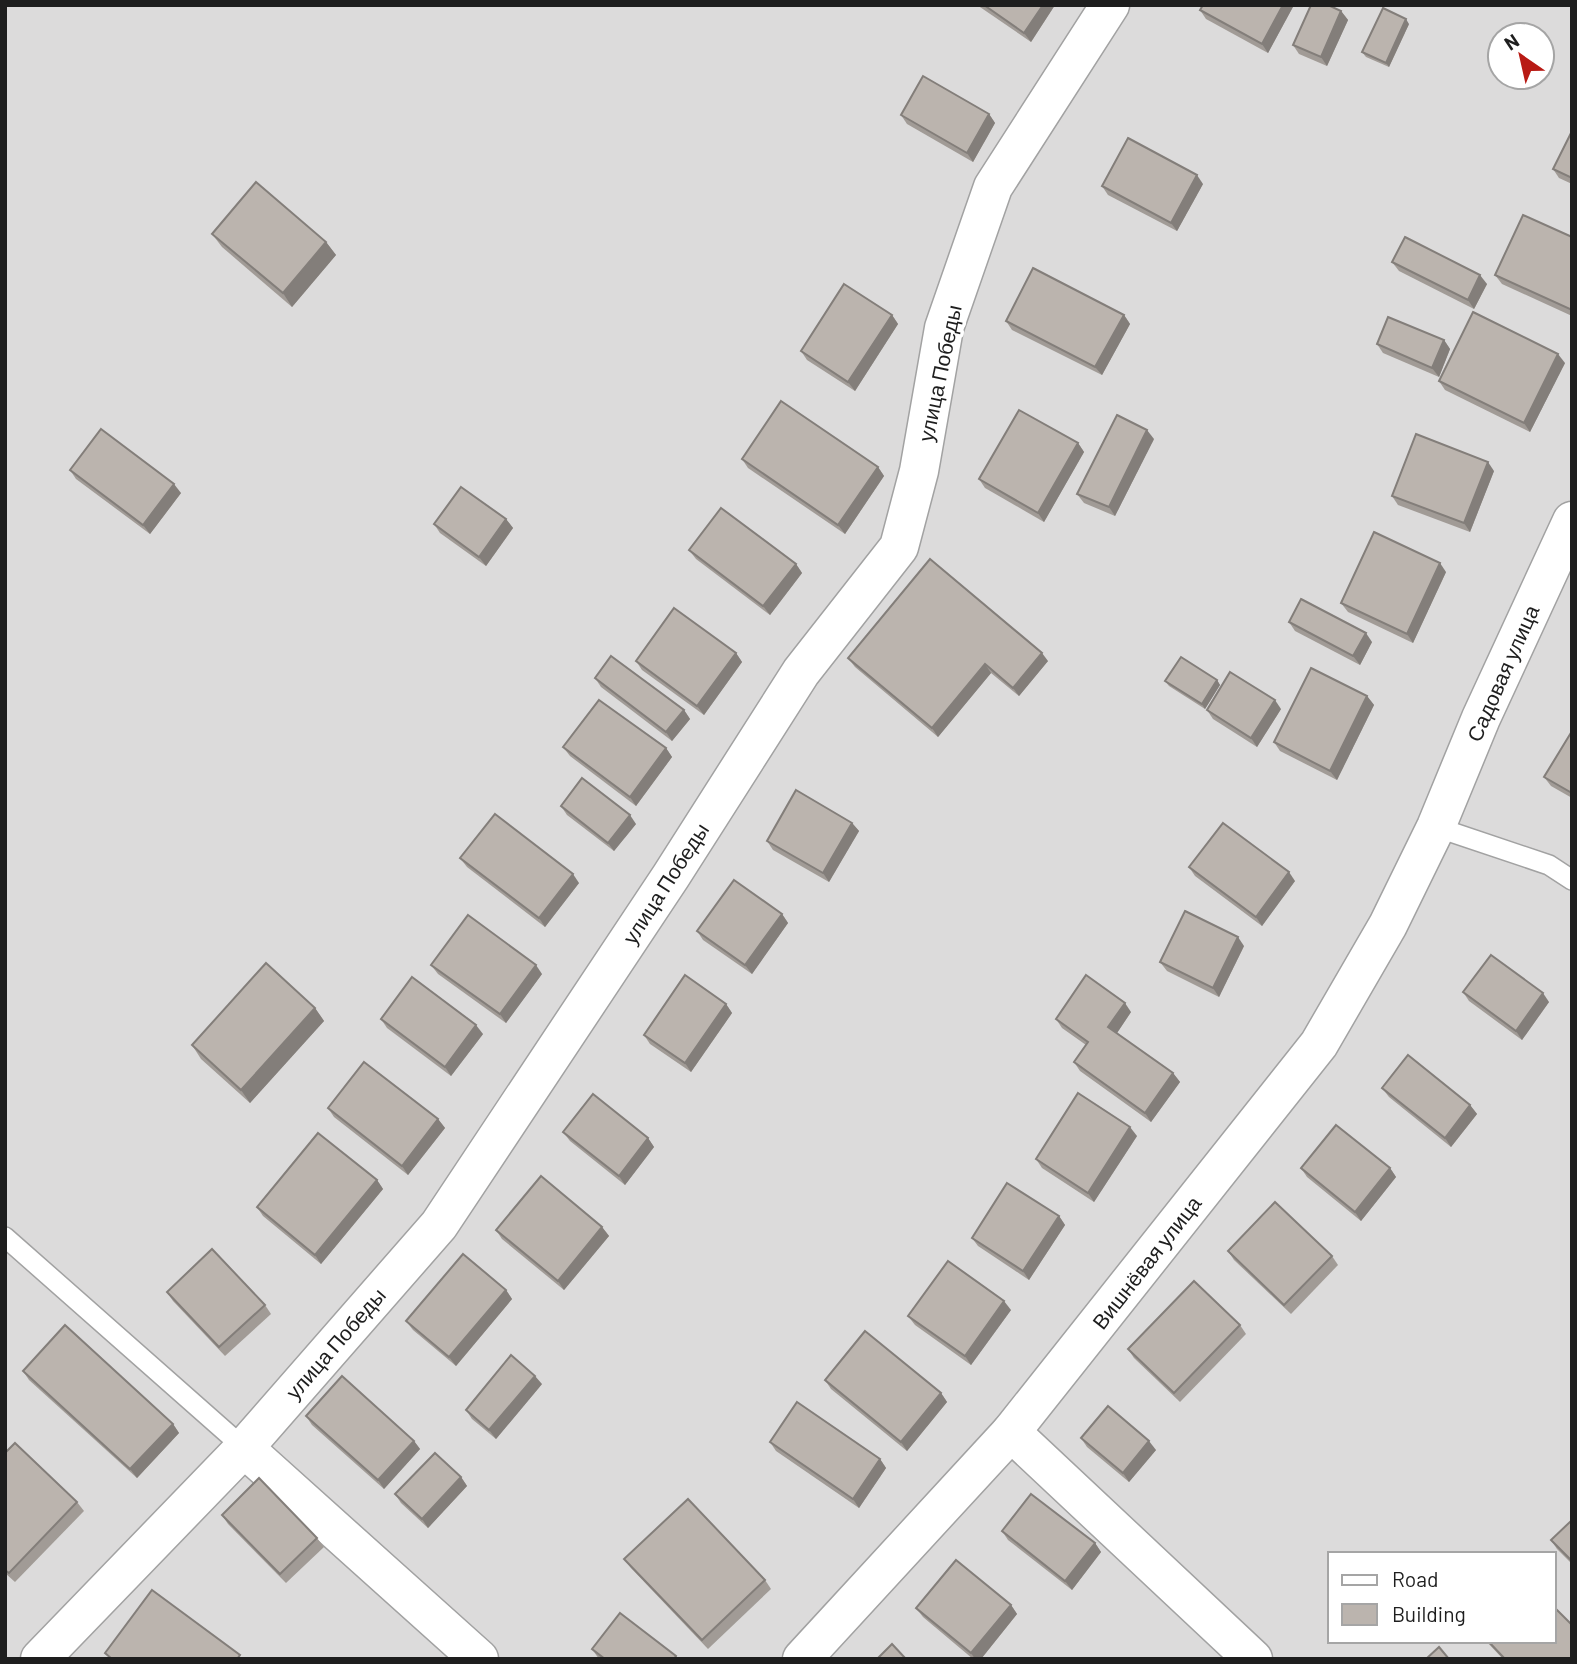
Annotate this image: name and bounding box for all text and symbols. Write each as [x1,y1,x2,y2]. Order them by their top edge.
north arrow [1486,21,1556,91]
text: N [1500,28,1523,55]
street label: улица Победы [912,302,966,444]
street label: Садовая улица [1461,601,1543,745]
street label: улица Победы [617,818,713,948]
street label: Вишнёвая улица [1086,1190,1206,1333]
street label: улица Победы [280,1282,390,1404]
legend [1328,1552,1556,1643]
text: Road [1392,1566,1438,1591]
text: Building [1392,1601,1466,1626]

